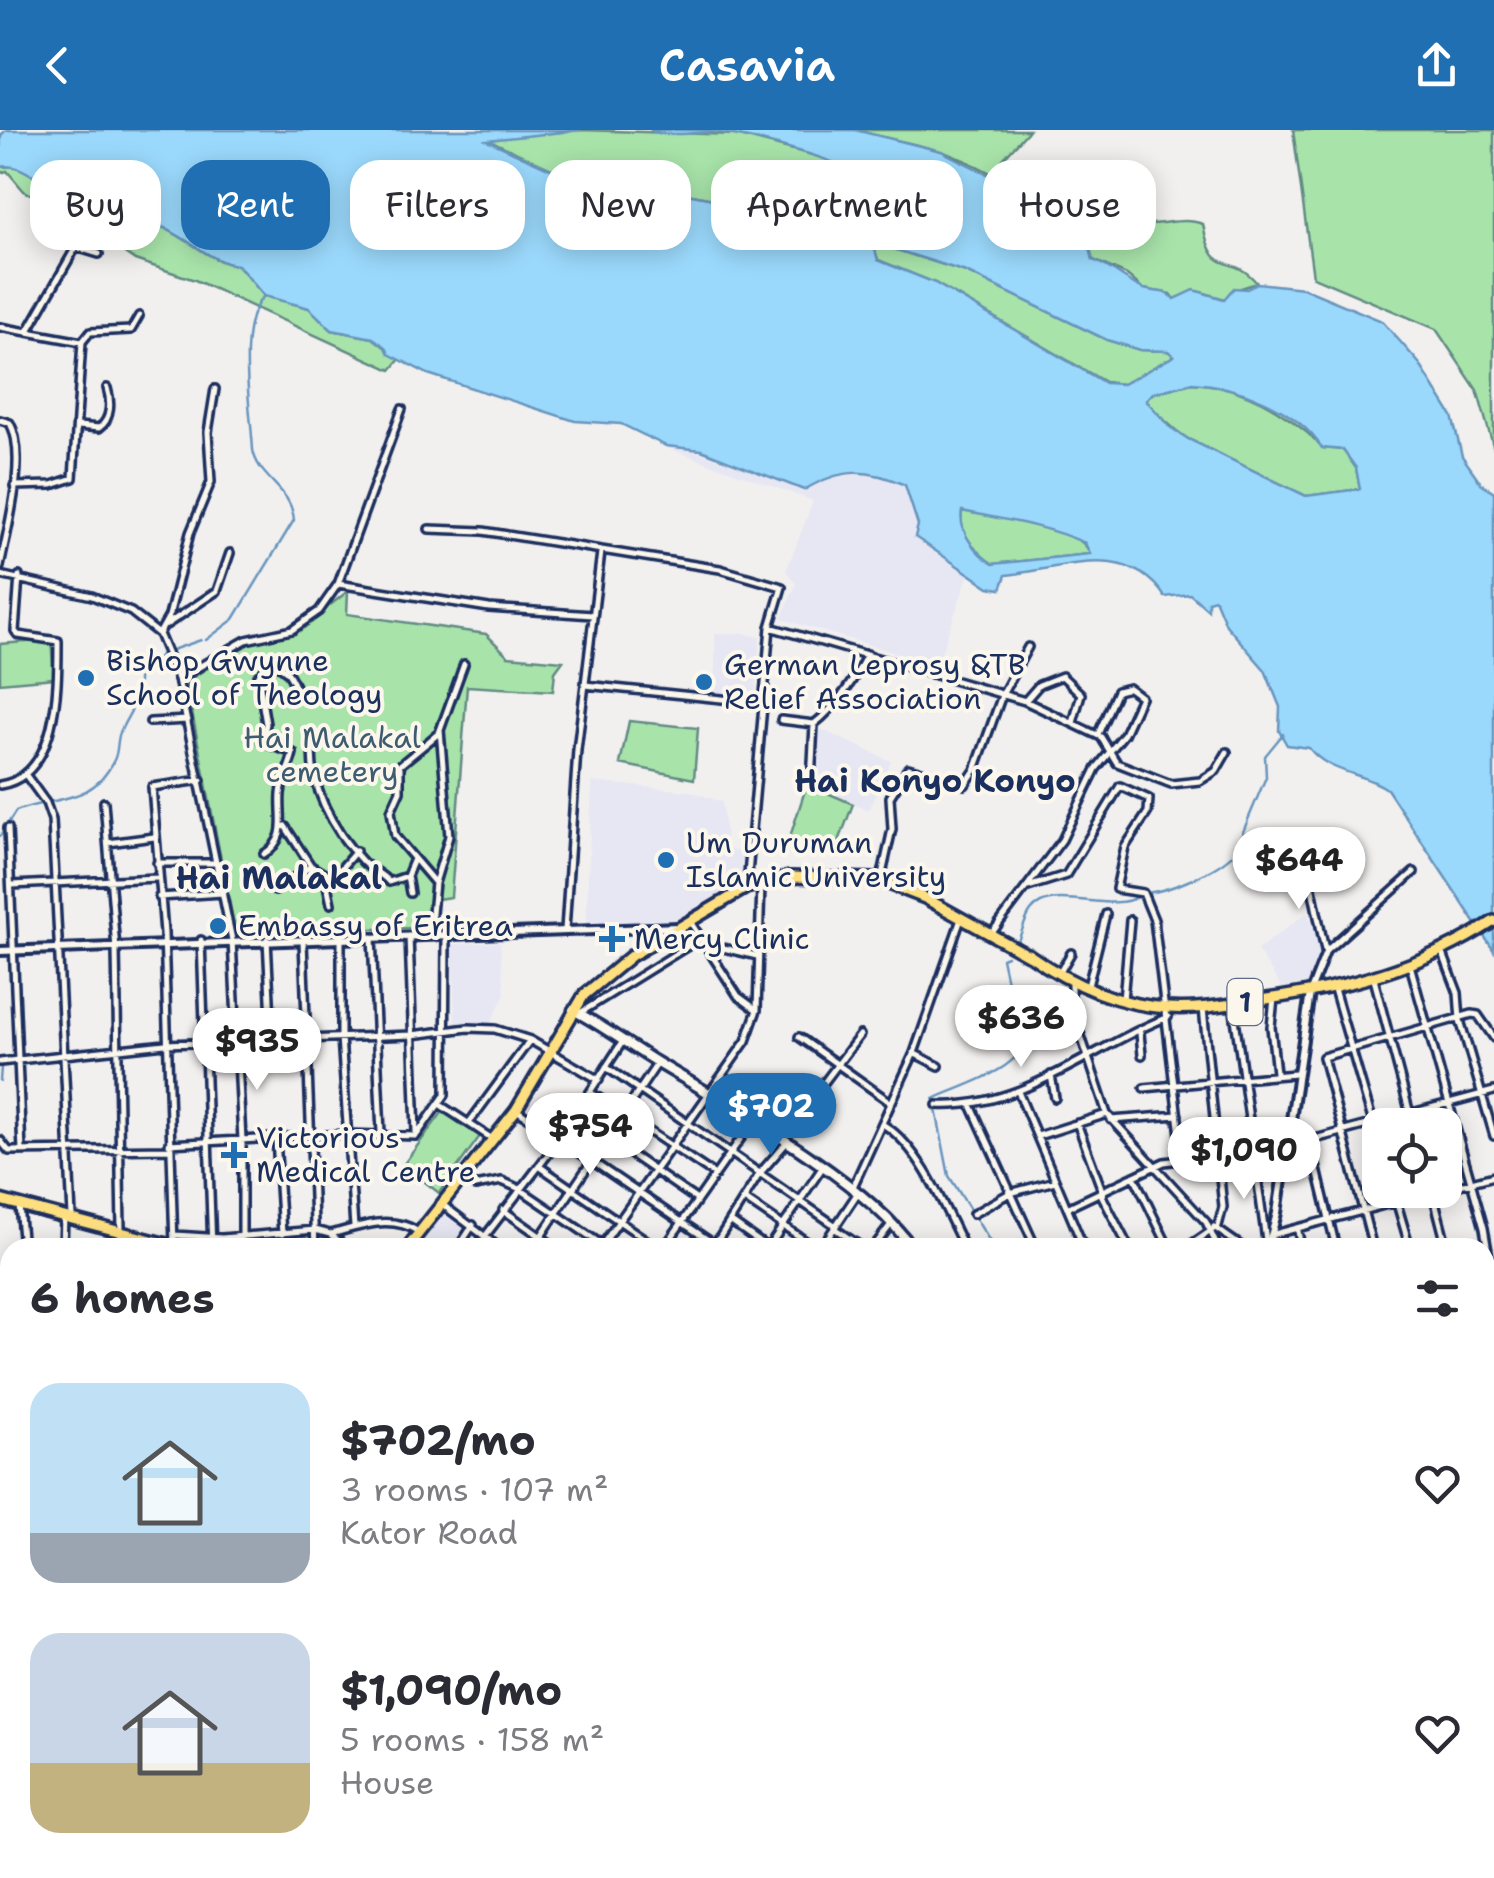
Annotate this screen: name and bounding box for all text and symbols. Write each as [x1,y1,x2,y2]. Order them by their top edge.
text: Casavia [659,35,835,95]
icon: back [30,38,85,93]
icon: share [1409,38,1464,93]
chip: Buy [30,160,161,250]
chip: Rent [181,160,330,250]
chip: Filters [350,160,525,250]
chip: New [545,160,691,250]
chip: Apartment [711,160,963,250]
chip: House [983,160,1156,250]
place label: Bishop Gwynne School of Theology [106,640,383,715]
place label: German Leprosy &TB Relief Association [724,644,1025,719]
marker: Bishop Gwynne School of Theology [75,667,97,689]
marker: German Leprosy &TB Relief Association [693,671,715,693]
park label: Hai Malakal cemetery [243,717,421,792]
district label: Hai Konyo Konyo [794,759,1076,802]
place label: Um Duruman Islamic University [686,822,946,897]
pin: $644 [1240,827,1358,912]
text: $644 [1254,838,1344,881]
marker: Um Duruman Islamic University [655,849,677,871]
district label: Hai Malakal [176,856,382,899]
place label: Embassy of Eritrea [238,905,513,946]
marker: Embassy of Eritrea [207,915,229,937]
place label: Mercy Clinic [634,918,810,959]
marker: Mercy Clinic [599,926,625,952]
road number: 1 [1228,979,1262,1025]
pin: $636 [962,985,1080,1070]
text: $636 [977,996,1065,1039]
pin: $935 [198,1008,316,1093]
text: $935 [214,1019,300,1062]
pin: $702 [712,1073,830,1158]
text: $702 [727,1084,815,1127]
pin: $754 [531,1093,649,1178]
text: $754 [547,1104,633,1147]
map controls [1362,1108,1462,1208]
button: locate [1362,1108,1462,1208]
place label: Victorious Medical Centre [256,1117,475,1192]
pin: $1,090 [1163,1117,1325,1202]
text: $1,090 [1190,1128,1298,1171]
marker: Victorious Medical Centre [221,1142,247,1168]
text: 6 homes [30,1270,215,1326]
icon: filters [1410,1271,1465,1326]
text: $702/mo [340,1412,536,1468]
icon: home [110,1423,230,1543]
icon: heart [1410,1456,1465,1511]
text: 3 rooms · 107 m² [340,1468,608,1511]
text: Kator Road [340,1511,518,1554]
text: $1,090/mo [340,1662,562,1718]
icon: home [110,1673,230,1793]
icon: heart [1410,1706,1465,1761]
text: 5 rooms · 158 m² [340,1718,604,1761]
text: House [340,1761,434,1804]

